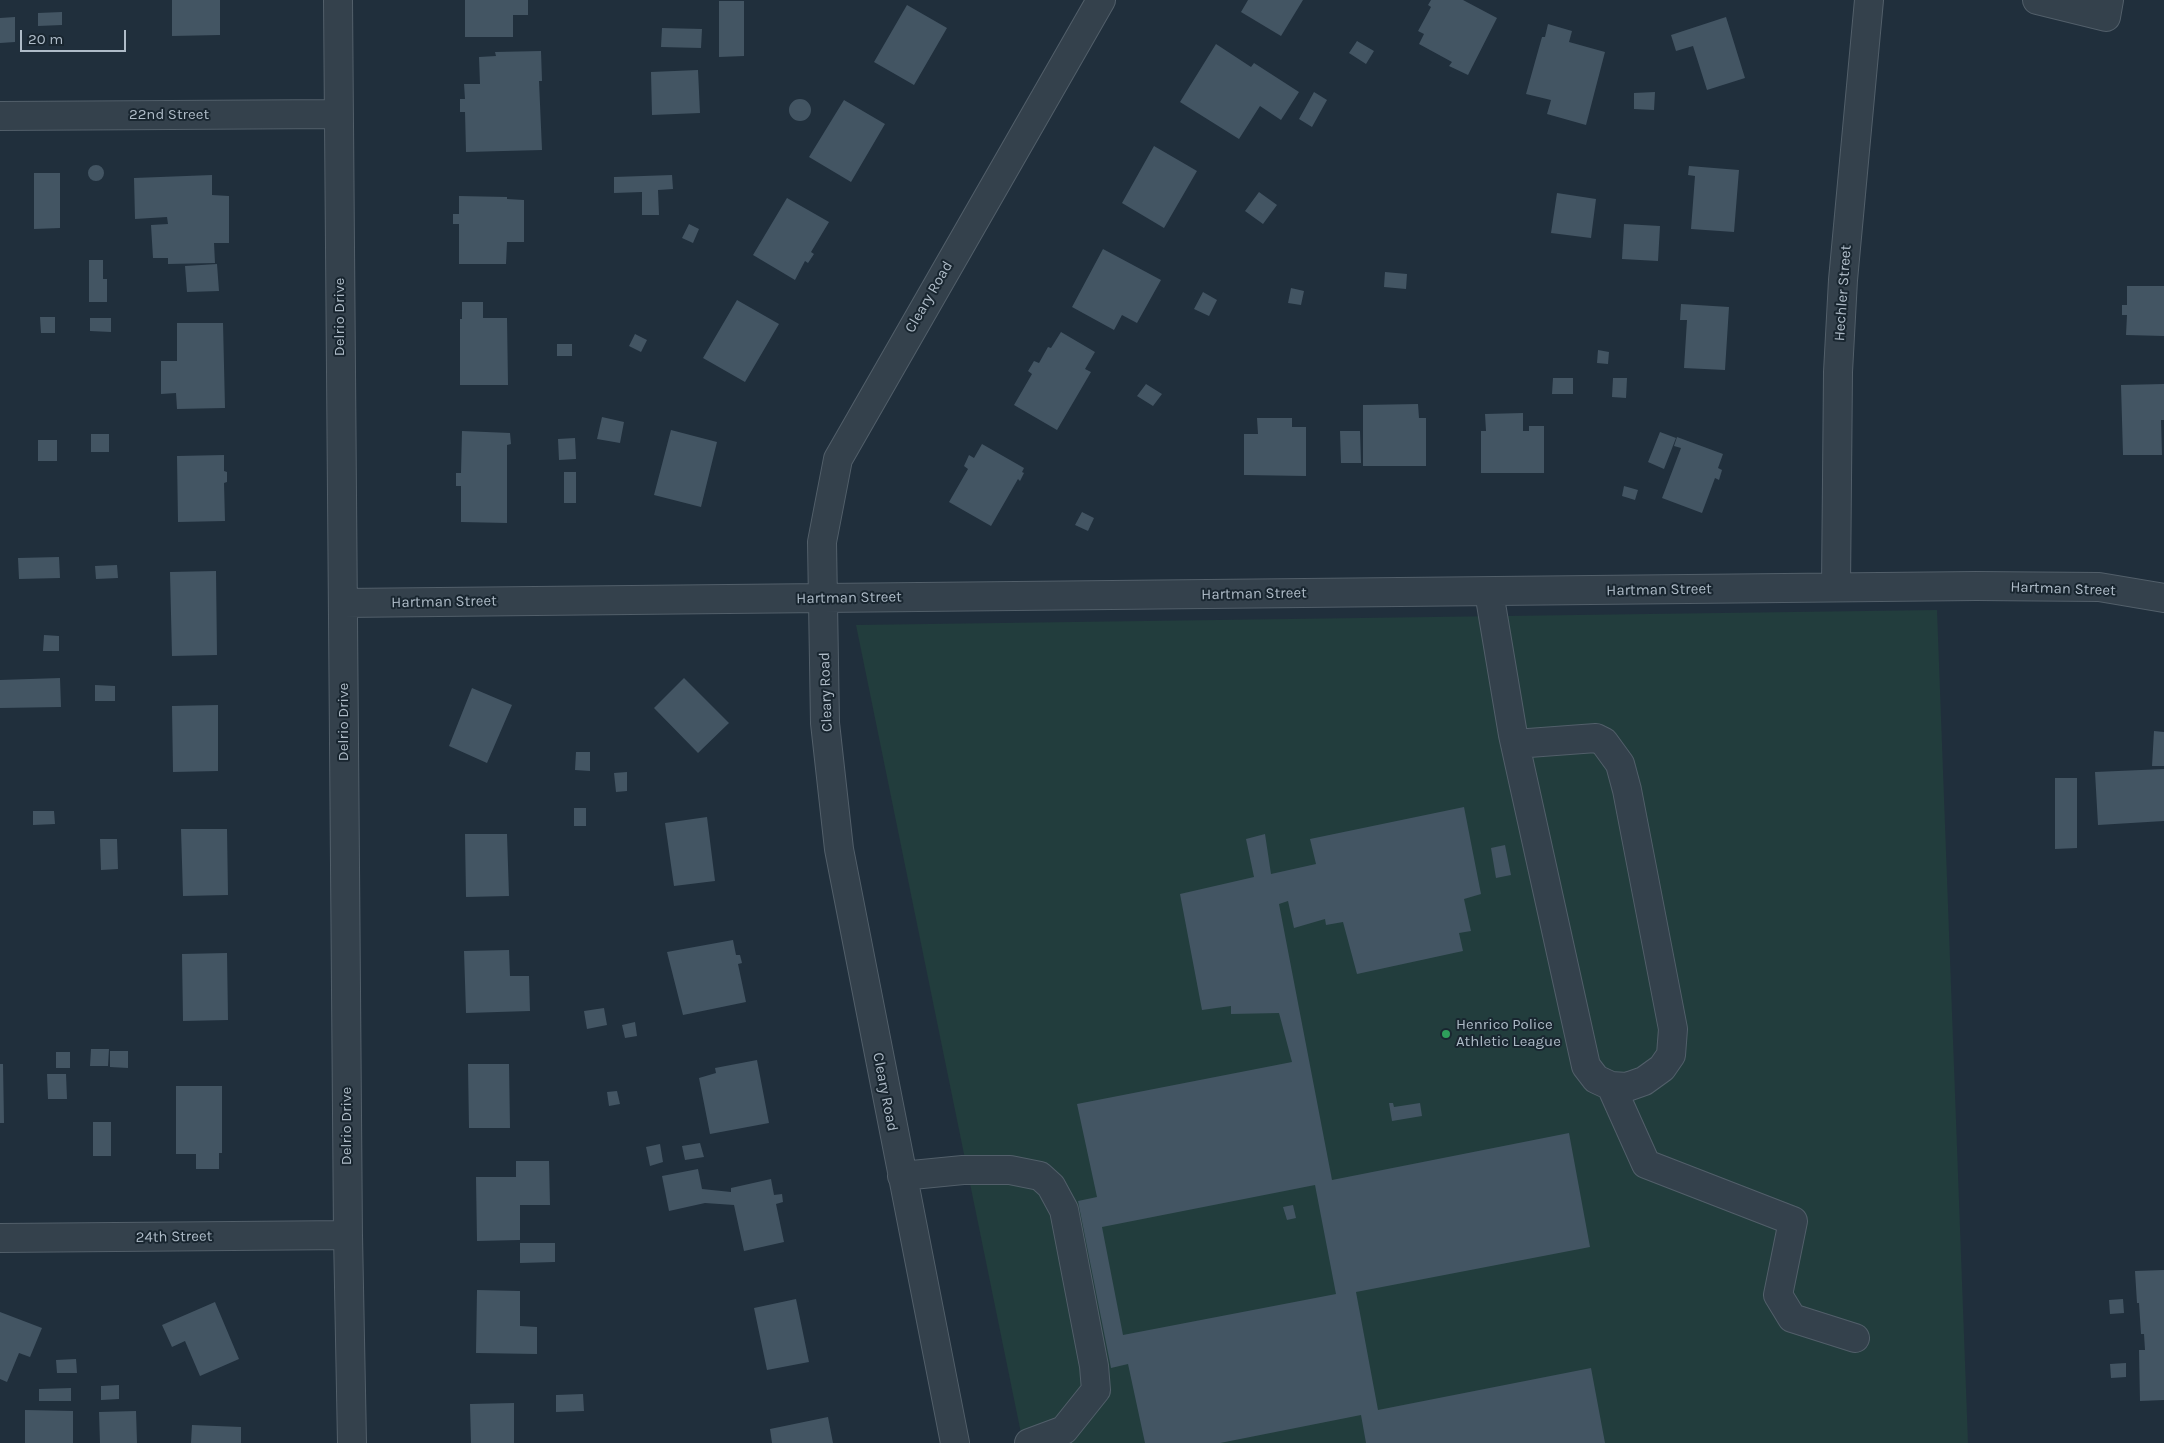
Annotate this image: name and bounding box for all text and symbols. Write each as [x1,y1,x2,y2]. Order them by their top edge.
scale bar [22,20,129,52]
text: 20 m [28,30,63,48]
street label: 22nd Street [129,106,209,124]
street label: Hechler Street [1831,244,1855,342]
street label: Cleary Road [901,258,957,336]
street label: Delrio Drive [331,278,349,356]
street label: Hartman Street [2010,578,2116,600]
street label: Hartman Street [1606,580,1712,600]
street label: Hartman Street [1201,584,1307,604]
street label: Hartman Street [796,588,902,608]
street label: Hartman Street [391,592,497,612]
street label: Cleary Road [816,652,836,732]
street label: Delrio Drive [335,683,353,761]
place label: Henrico Police Athletic League [1456,1016,1561,1051]
marker: Henrico Police Athletic League [1440,1028,1452,1040]
street label: Cleary Road [869,1051,901,1133]
street label: Delrio Drive [338,1087,356,1165]
street label: 24th Street [136,1227,212,1247]

